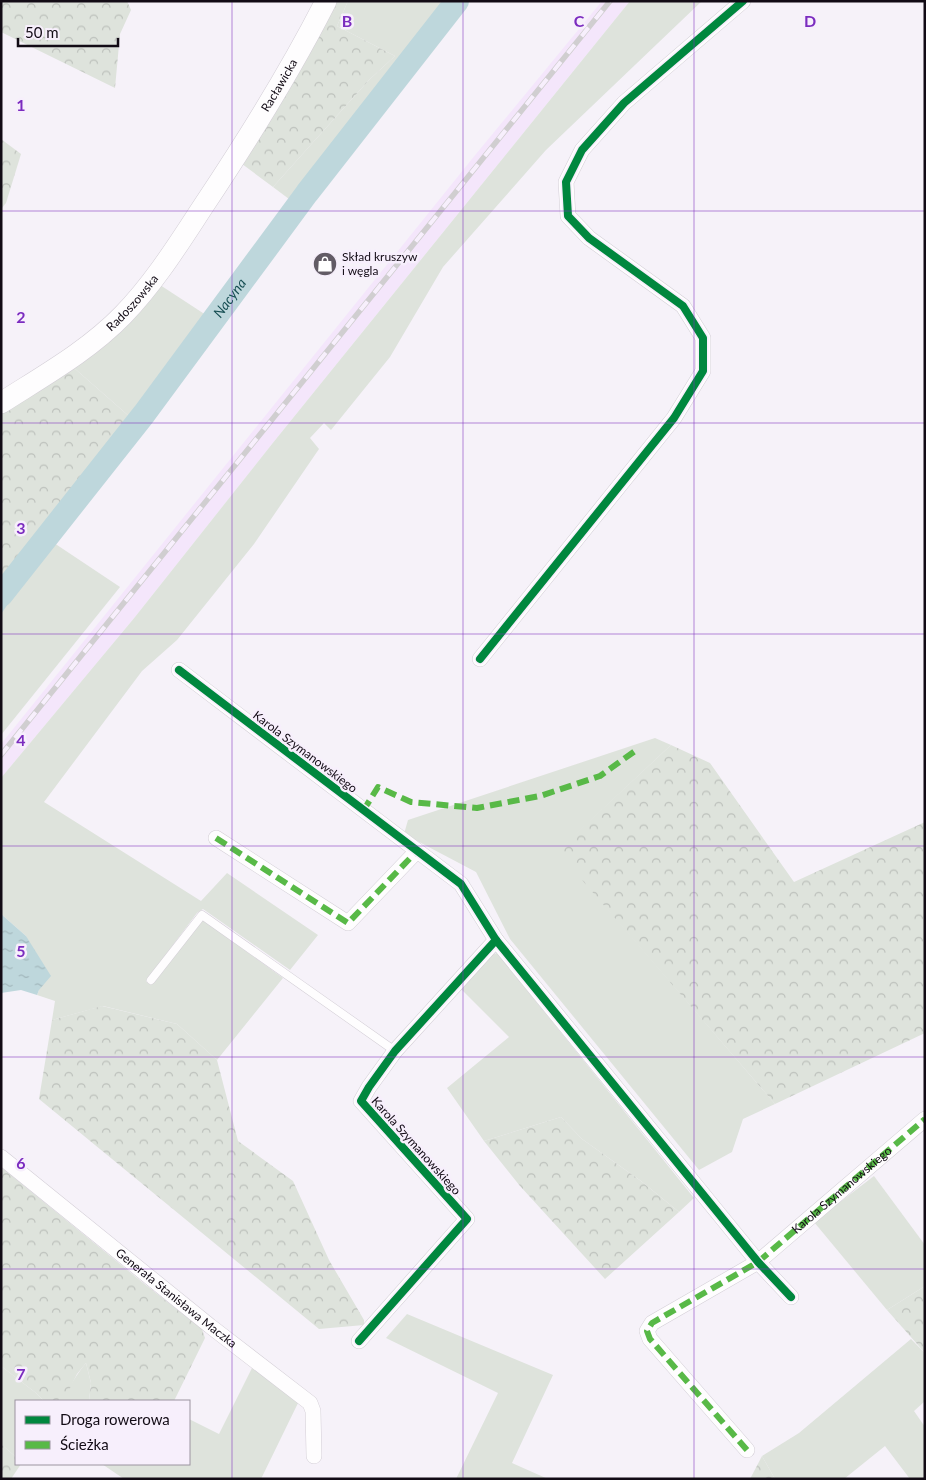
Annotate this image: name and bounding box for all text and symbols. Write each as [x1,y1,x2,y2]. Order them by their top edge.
text: B [342,11,352,30]
text: C [574,11,585,30]
text: D [804,11,816,30]
scale bar [18,15,118,47]
text: 50 m [25,23,59,41]
street label: Racławicka [258,56,300,114]
text: 1 [16,95,26,114]
place label: Skład kruszyw i węgla [342,249,418,278]
shop icon: Skład kruszyw i węgla [312,251,338,277]
street label: Radoszowska [103,271,161,334]
water label: Nacyna [209,275,249,320]
text: 2 [16,307,26,326]
text: 3 [16,518,26,537]
street label: Karola Szymanowskiego [250,707,361,796]
text: 4 [16,730,26,749]
text: 5 [16,941,26,960]
street label: Karola Szymanowskiego [368,1094,464,1198]
street label: Karola Szymanowskiego [788,1143,895,1237]
text: 6 [16,1153,26,1172]
street label: Generała Stanisława Maczka [113,1245,240,1351]
text: 7 [16,1364,26,1383]
legend [15,1400,190,1465]
text: Droga rowerowa [60,1410,170,1428]
text: Ścieżka [60,1435,109,1453]

